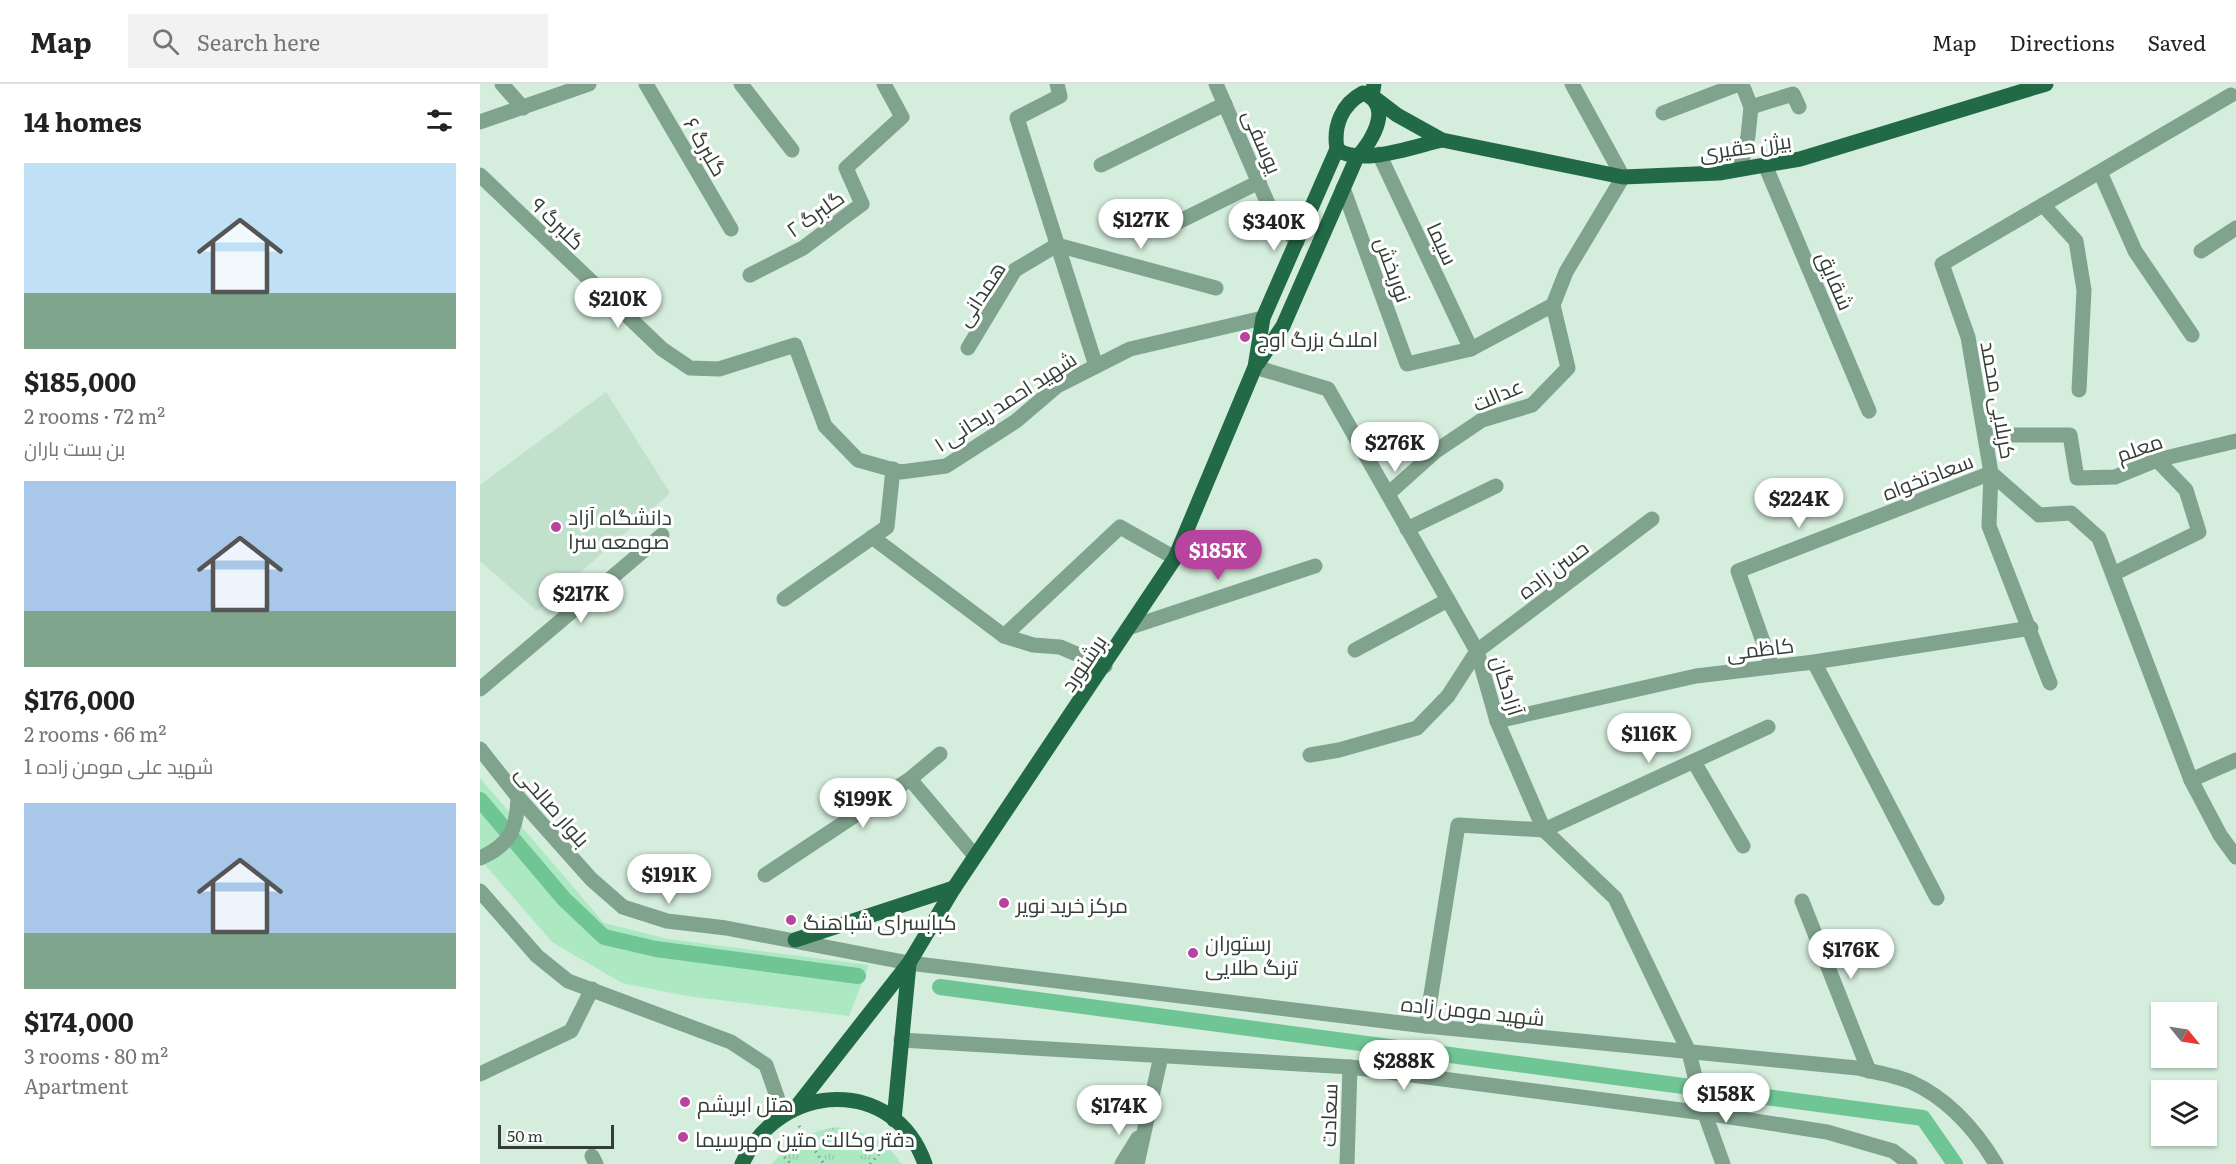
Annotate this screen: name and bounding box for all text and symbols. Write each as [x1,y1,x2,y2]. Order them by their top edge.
search box [128,14,548,68]
text: Map [30,20,92,62]
icon: search [149,25,182,58]
text: Search here [197,25,320,58]
text: Map [1932,26,1977,57]
text: Directions [2010,26,2115,57]
text: Saved [2148,26,2206,57]
text: 14 homes [24,101,142,140]
icon: filters [423,104,456,137]
street label: یوسفی [1237,104,1292,178]
street label: گلبرگ ۶ [678,111,736,181]
street label: بیژن حقیری [1697,123,1793,167]
street label: گلبرگ ۲ [779,181,849,243]
street label: گلبرگ ۹ [525,188,593,256]
pin: $127K [1099,199,1183,250]
pin: $340K [1232,201,1316,252]
icon: home [186,202,294,310]
text: $127K [1112,203,1170,233]
text: $340K [1242,205,1306,235]
street label: سیما [1421,217,1467,269]
street label: نوربخش [1369,232,1421,306]
street label: شقایق [1811,246,1863,314]
street label: همدانی [946,254,1012,332]
pin: $210K [576,278,660,329]
text: $210K [589,282,647,312]
place label: املاک بزرگ اوج [1257,322,1378,354]
marker: املاک بزرگ اوج [1238,330,1252,344]
street label: کربلایی محمد [1974,339,2026,461]
street label: شهید احمد ریحانی ۱ [927,342,1081,458]
text: $185,000 [24,361,136,400]
street label: عدالت [1467,369,1527,417]
text: 2 rooms · 72 m² [24,400,165,430]
pin: $276K [1353,422,1437,473]
street label: معلم [2112,424,2167,469]
text: $276K [1365,426,1425,456]
text: بن بست باران [24,432,125,462]
street label: سعادتخواه [1877,443,1977,507]
pin: $224K [1757,478,1841,529]
text: $224K [1768,482,1830,512]
place label: دانشگاه آزاد صومعه سرا [568,500,672,555]
icon: home [186,520,294,628]
marker: دانشگاه آزاد صومعه سرا [549,520,563,534]
pin: $185K [1176,530,1260,581]
street label: حسن زاده [1510,531,1594,605]
text: $185K [1189,534,1247,564]
pin: $217K [539,573,623,624]
text: $217K [553,577,609,607]
street label: برشنورد [1051,627,1113,697]
street label: کاظمی [1725,627,1795,667]
street label: آزادگان [1485,651,1533,719]
text: $176,000 [24,679,135,718]
pin: $116K [1607,713,1691,764]
text: $116K [1621,717,1677,747]
text: 2 rooms · 66 m² [24,718,166,748]
text: شهید علی مومن زاده 1 [24,750,213,780]
street label: بلوار صالحی [510,757,598,853]
pin: $199K [821,778,905,829]
text: $199K [834,782,892,812]
icon: home [186,842,294,950]
pin: $191K [627,854,711,905]
text: $191K [641,858,697,888]
place label: مرکز خرید نویر [1015,888,1128,919]
marker: مرکز خرید نویر [997,896,1011,910]
place label: کبابسرای شباهنگ [803,905,957,936]
marker: کبابسرای شباهنگ [784,913,798,927]
place label: رستوران ترنگ طلایی [1205,926,1298,981]
pin: $176K [1809,929,1893,980]
text: $176K [1822,933,1880,963]
marker: رستوران ترنگ طلایی [1186,946,1200,960]
street label: شهید مومن زاده [1400,986,1546,1032]
text: $174,000 [24,1001,134,1040]
north arrow [2151,1002,2217,1068]
map controls [2151,1002,2217,1146]
text: 3 rooms · 80 m² [24,1040,168,1070]
pin: $288K [1362,1040,1446,1091]
text: $288K [1373,1044,1435,1074]
text: Apartment [24,1070,129,1100]
pin: $158K [1684,1073,1768,1124]
text: $158K [1697,1077,1755,1107]
button: layers [2151,1080,2217,1146]
street label: سعادت [1310,1083,1344,1147]
pin: $174K [1077,1085,1161,1136]
place label: هتل ابریشم [697,1087,794,1119]
text: $174K [1091,1089,1147,1119]
marker: هتل ابریشم [678,1095,692,1109]
scale bar [498,1122,614,1150]
place label: دفتر وکالت متین مهرسیما [695,1122,915,1153]
text: 50 m [507,1123,543,1147]
marker: دفتر وکالت متین مهرسیما [676,1130,690,1144]

